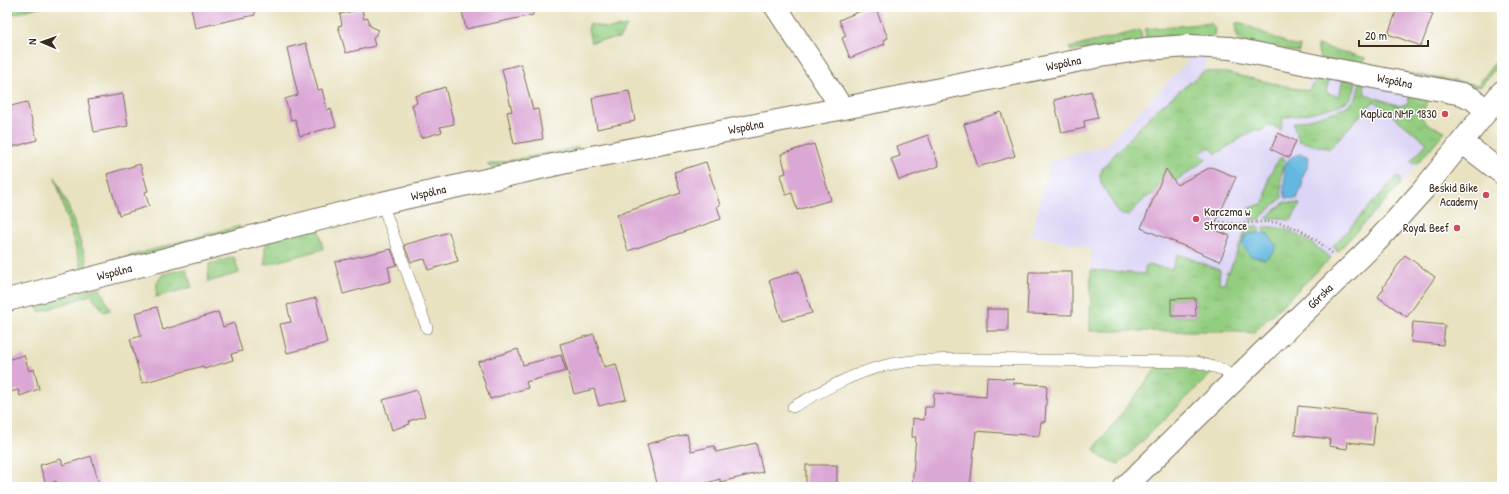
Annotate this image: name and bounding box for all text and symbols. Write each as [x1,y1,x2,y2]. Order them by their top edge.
north arrow [22,22,62,62]
scale bar [1359,22,1428,48]
text: 20 m [1365,27,1387,44]
text: N [25,38,39,45]
street label: Wspólna [1044,51,1083,75]
street label: Wspólna [1376,69,1414,92]
place label: Kaplica NMP 1830 [1361,105,1437,122]
marker: Kaplica NMP 1830 [1440,109,1450,119]
street label: Wspólna [727,115,765,138]
place label: Beskid Bike Academy [1429,179,1478,210]
street label: Wspólna [409,180,448,204]
marker: Beskid Bike Academy [1481,190,1491,200]
place label: Karczma w Straconce [1204,203,1251,234]
marker: Karczma w Straconce [1191,214,1201,224]
place label: Royal Beef [1403,219,1450,236]
marker: Royal Beef [1452,223,1462,233]
street label: Wspólna [95,259,134,284]
street label: Górska [1303,279,1337,312]

